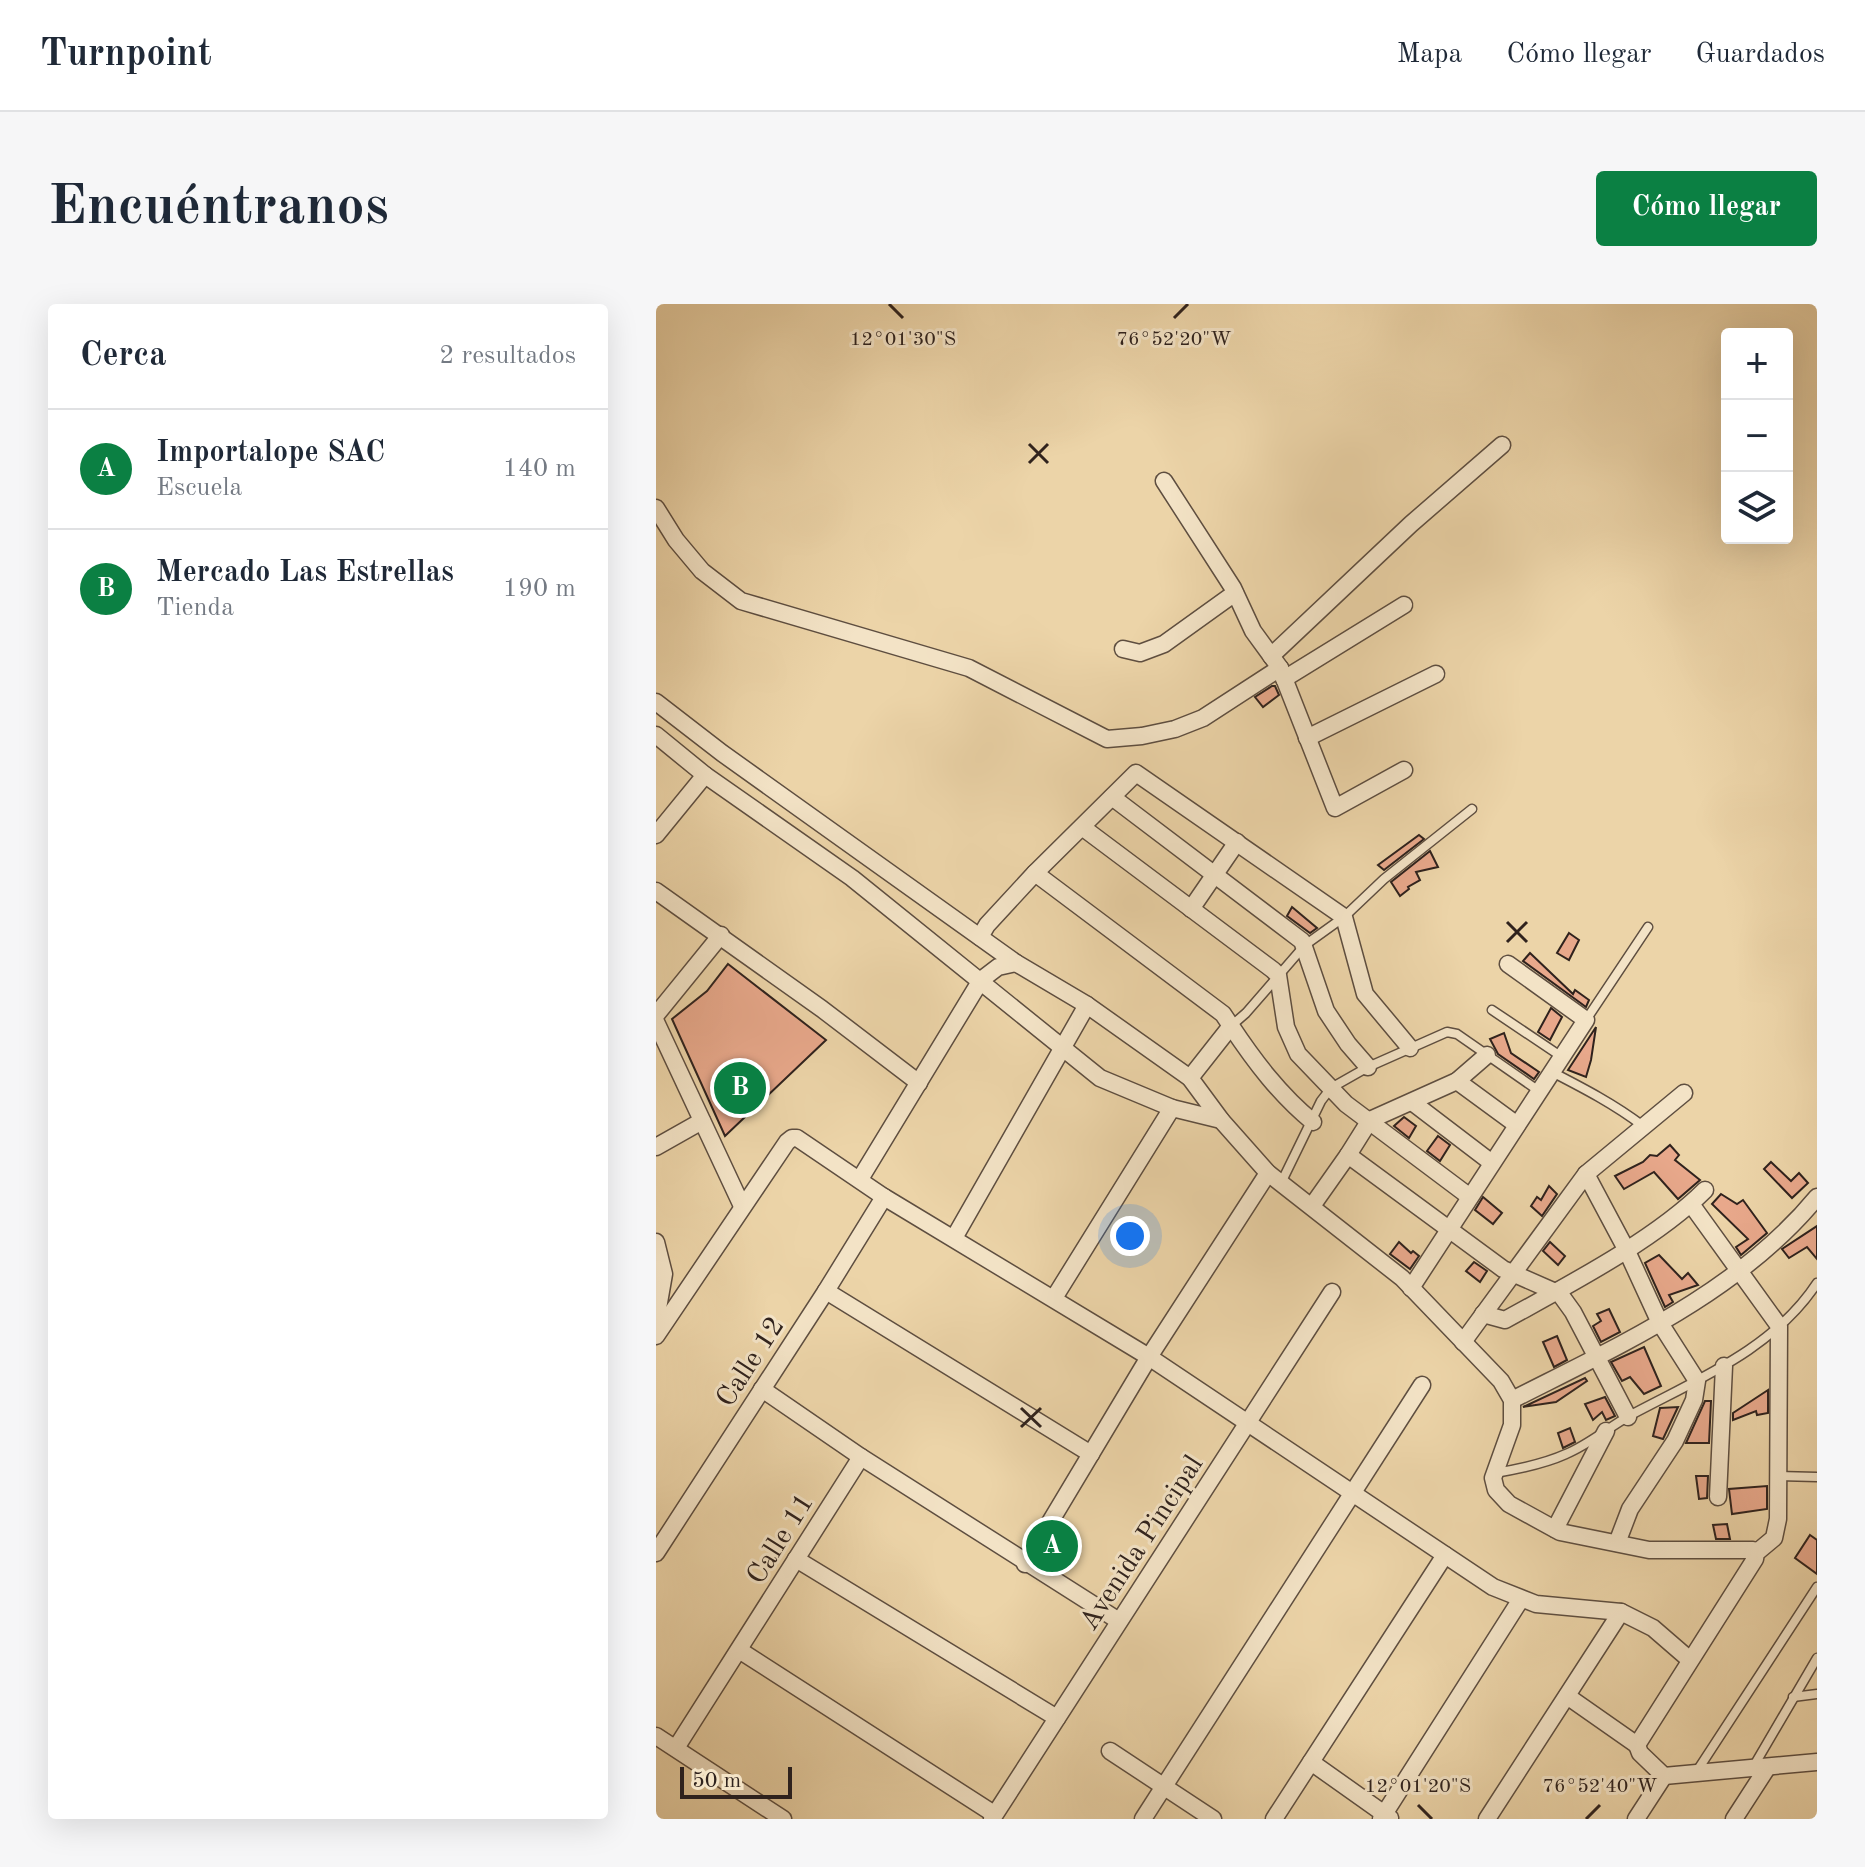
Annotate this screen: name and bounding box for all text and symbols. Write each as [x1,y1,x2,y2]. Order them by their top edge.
text: Turnpoint [40,36,212,74]
text: Mapa [1397,41,1462,69]
text: Cómo llegar [1506,41,1651,69]
text: Guardados [1695,41,1825,69]
button: Cómo llegar [1596,171,1817,246]
text: Encuéntranos [48,180,389,236]
map controls [1721,328,1793,544]
button: + [1721,328,1793,400]
text: 12°01'30"S [850,330,956,350]
text: 76°52'20"W [1116,330,1232,350]
text: Cerca [80,339,166,373]
text: 2 resultados [439,343,576,369]
button: − [1721,400,1793,472]
text: Importalope SAC [156,438,385,468]
text: A [96,456,116,482]
text: 140 m [503,456,576,482]
button: layers [1721,472,1793,544]
text: Escuela [156,475,242,501]
text: Mercado Las Estrellas [156,558,454,588]
text: B [97,576,115,602]
text: 190 m [503,576,576,602]
text: Tienda [156,595,234,621]
pin: B [714,1058,766,1118]
your location [1110,1216,1150,1256]
street label: Calle 12 [712,1313,791,1413]
street label: Avenida Pincipal [1076,1451,1209,1636]
street label: Calle 11 [743,1489,820,1590]
pin: A [1026,1516,1078,1576]
scale bar [680,1763,792,1799]
text: 50 m [692,1770,741,1792]
text: 12°01'20"S [1365,1777,1471,1797]
text: 76°52'40"W [1542,1777,1658,1797]

